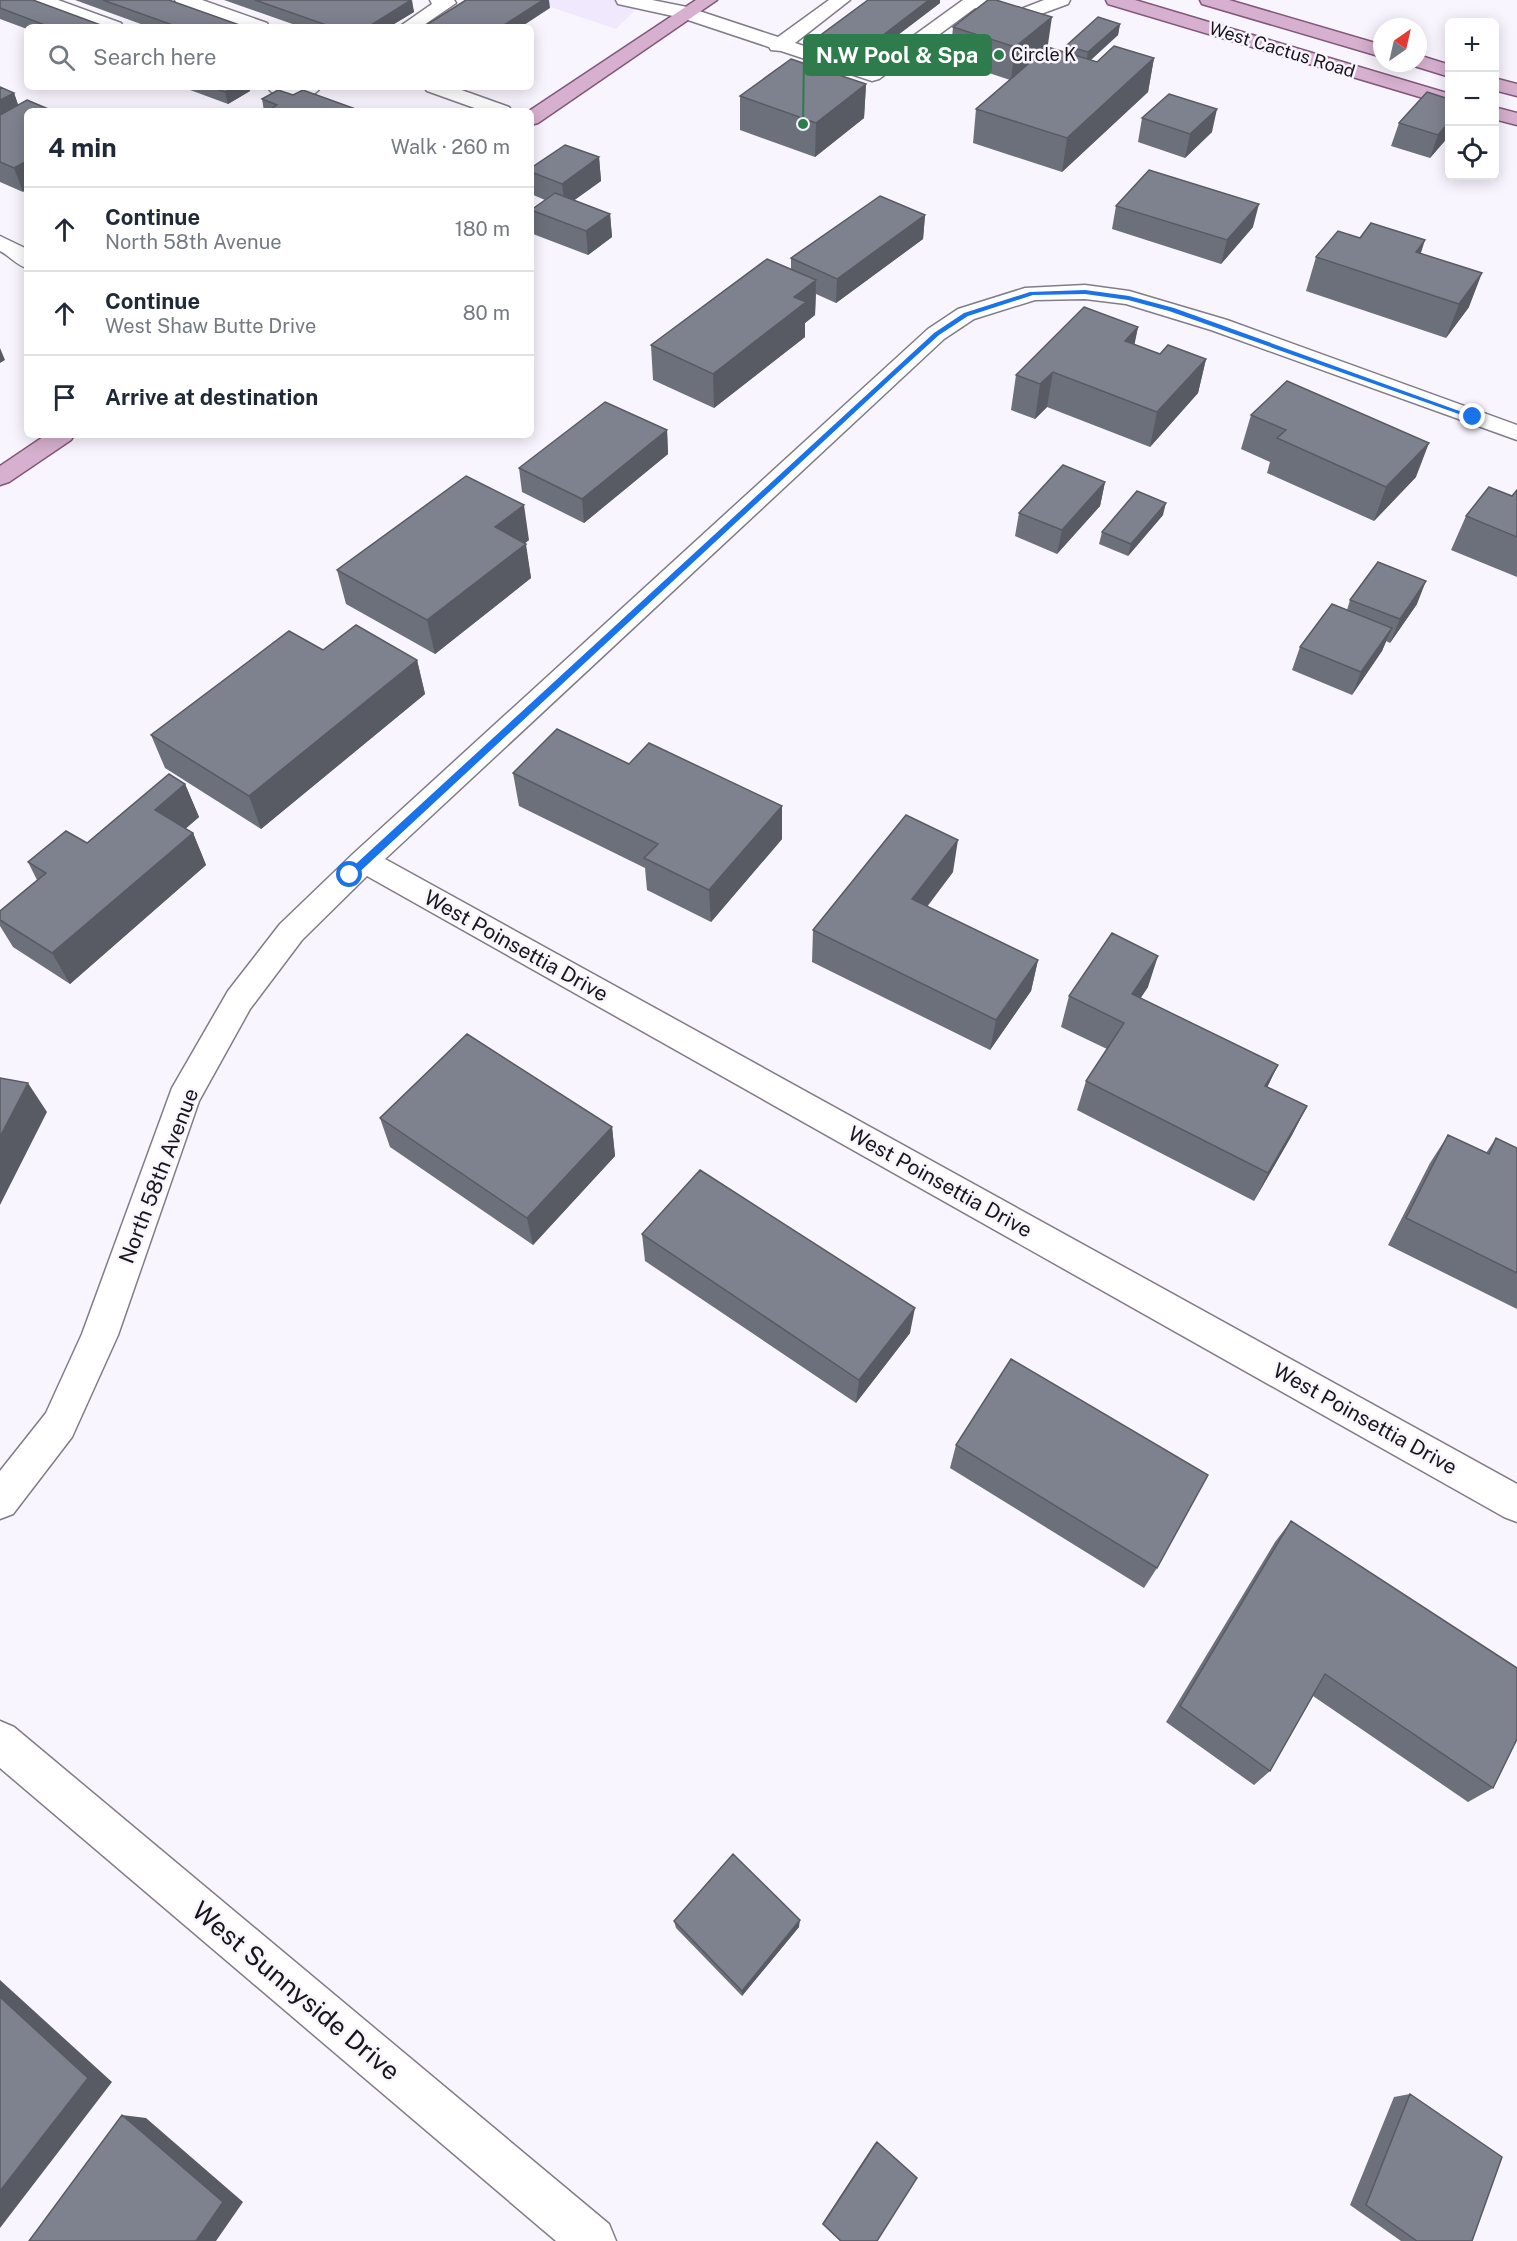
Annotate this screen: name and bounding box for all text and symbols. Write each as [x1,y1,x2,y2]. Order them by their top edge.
street label: West Cactus Road [1207,17,1358,82]
north arrow [1373,18,1427,72]
map controls [1445,18,1499,180]
button: + [1445,18,1499,72]
search box [24,24,534,90]
callout: N.W Pool & Spa [804,35,991,75]
icon: search [45,41,78,74]
text: N.W Pool & Spa [816,42,978,68]
text: Search here [93,44,217,70]
place label: Circle K [1011,44,1076,65]
marker: Circle K [992,48,1006,62]
button: − [1445,72,1499,126]
button: locate [1445,126,1499,180]
text: 4 min [48,132,117,163]
text: Walk · 260 m [391,135,510,159]
text: Continue [105,204,200,230]
icon: ahead [48,213,81,246]
text: 180 m [455,217,510,241]
text: North 58th Avenue [105,230,282,254]
text: Continue [105,288,200,314]
icon: ahead [48,297,81,330]
text: 80 m [463,301,510,325]
text: West Shaw Butte Drive [105,314,316,338]
icon: arrive [48,381,81,414]
text: Arrive at destination [105,384,318,410]
route end [1459,403,1485,429]
route start [336,861,362,887]
street label: West Poinsettia Drive [420,885,613,1007]
street label: North 58th Avenue [114,1085,203,1267]
street label: West Poinsettia Drive [844,1121,1037,1243]
street label: West Poinsettia Drive [1269,1358,1462,1480]
street label: West Sunnyside Drive [186,1895,406,2087]

